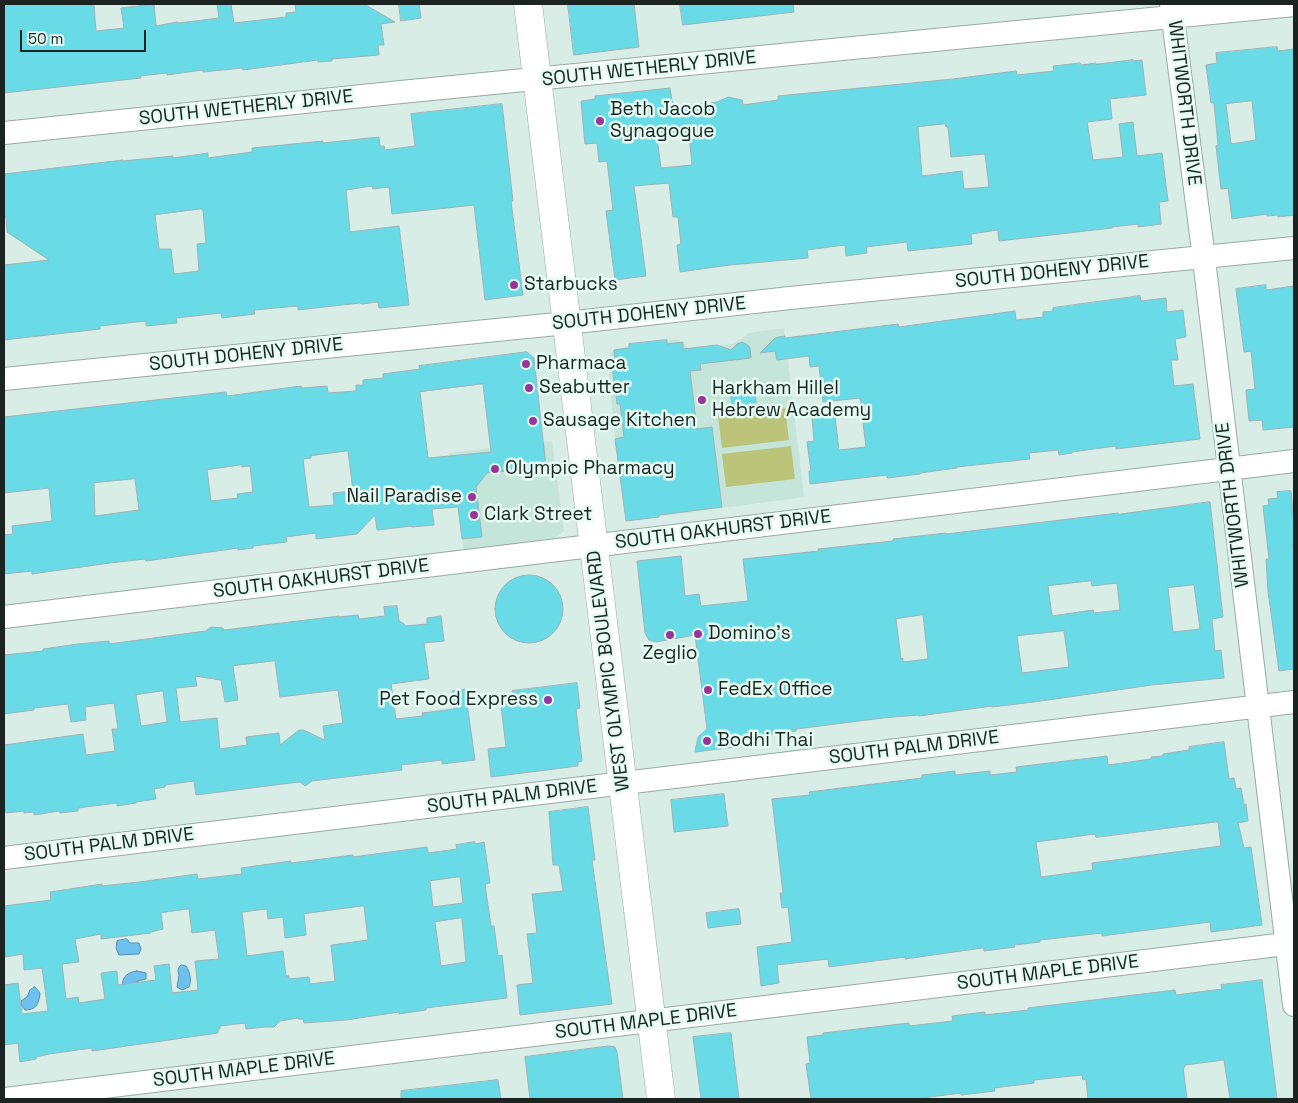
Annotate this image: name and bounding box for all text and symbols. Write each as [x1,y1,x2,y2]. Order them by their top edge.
street label: WHITWORTH DRIVE [1163,19,1205,187]
scale bar [22,20,149,52]
text: 50 m [28,29,63,48]
street label: SOUTH WETHERLY DRIVE [541,46,757,92]
street label: SOUTH WETHERLY DRIVE [138,85,354,131]
place label: Beth Jacob Synagogue [610,99,716,143]
marker: Beth Jacob Synagogue [594,115,606,127]
street label: SOUTH DOHENY DRIVE [954,250,1150,294]
place label: Starbucks [524,274,618,296]
marker: Starbucks [508,279,520,291]
street label: SOUTH DOHENY DRIVE [551,292,747,336]
street label: SOUTH DOHENY DRIVE [148,333,344,377]
place label: Pharmaca [536,353,626,375]
marker: Pharmaca [520,358,532,370]
place label: Seabutter [539,377,630,399]
place label: Harkham Hillel Hebrew Academy [712,378,871,422]
marker: Seabutter [523,382,535,394]
marker: Harkham Hillel Hebrew Academy [696,394,708,406]
place label: Sausage Kitchen [543,410,696,432]
marker: Sausage Kitchen [527,415,539,427]
street label: WHITWORTH DRIVE [1212,421,1254,589]
place label: Olympic Pharmacy [505,458,675,480]
marker: Olympic Pharmacy [489,463,501,475]
place label: Nail Paradise [346,486,462,508]
marker: Nail Paradise [466,491,478,503]
place label: Clark Street [484,504,592,526]
street label: SOUTH OAKHURST DRIVE [614,505,832,555]
marker: Clark Street [468,509,480,521]
street label: WEST OLYMPIC BOULEVARD [583,549,635,793]
street label: SOUTH OAKHURST DRIVE [212,554,430,604]
place label: Domino's [708,623,791,645]
marker: Domino's [692,628,704,640]
marker: Zeglio [664,629,676,641]
place label: Zeglio [642,643,698,665]
place label: FedEx Office [718,679,832,701]
marker: FedEx Office [702,684,714,696]
place label: Pet Food Express [379,689,538,711]
marker: Pet Food Express [542,694,554,706]
street label: SOUTH PALM DRIVE [828,726,1000,770]
place label: Bodhi Thai [717,730,813,752]
marker: Bodhi Thai [701,735,713,747]
street label: SOUTH PALM DRIVE [426,775,598,819]
street label: SOUTH PALM DRIVE [23,823,195,867]
street label: SOUTH MAPLE DRIVE [956,951,1140,995]
street label: SOUTH MAPLE DRIVE [554,1000,738,1044]
street label: SOUTH MAPLE DRIVE [152,1048,336,1092]

